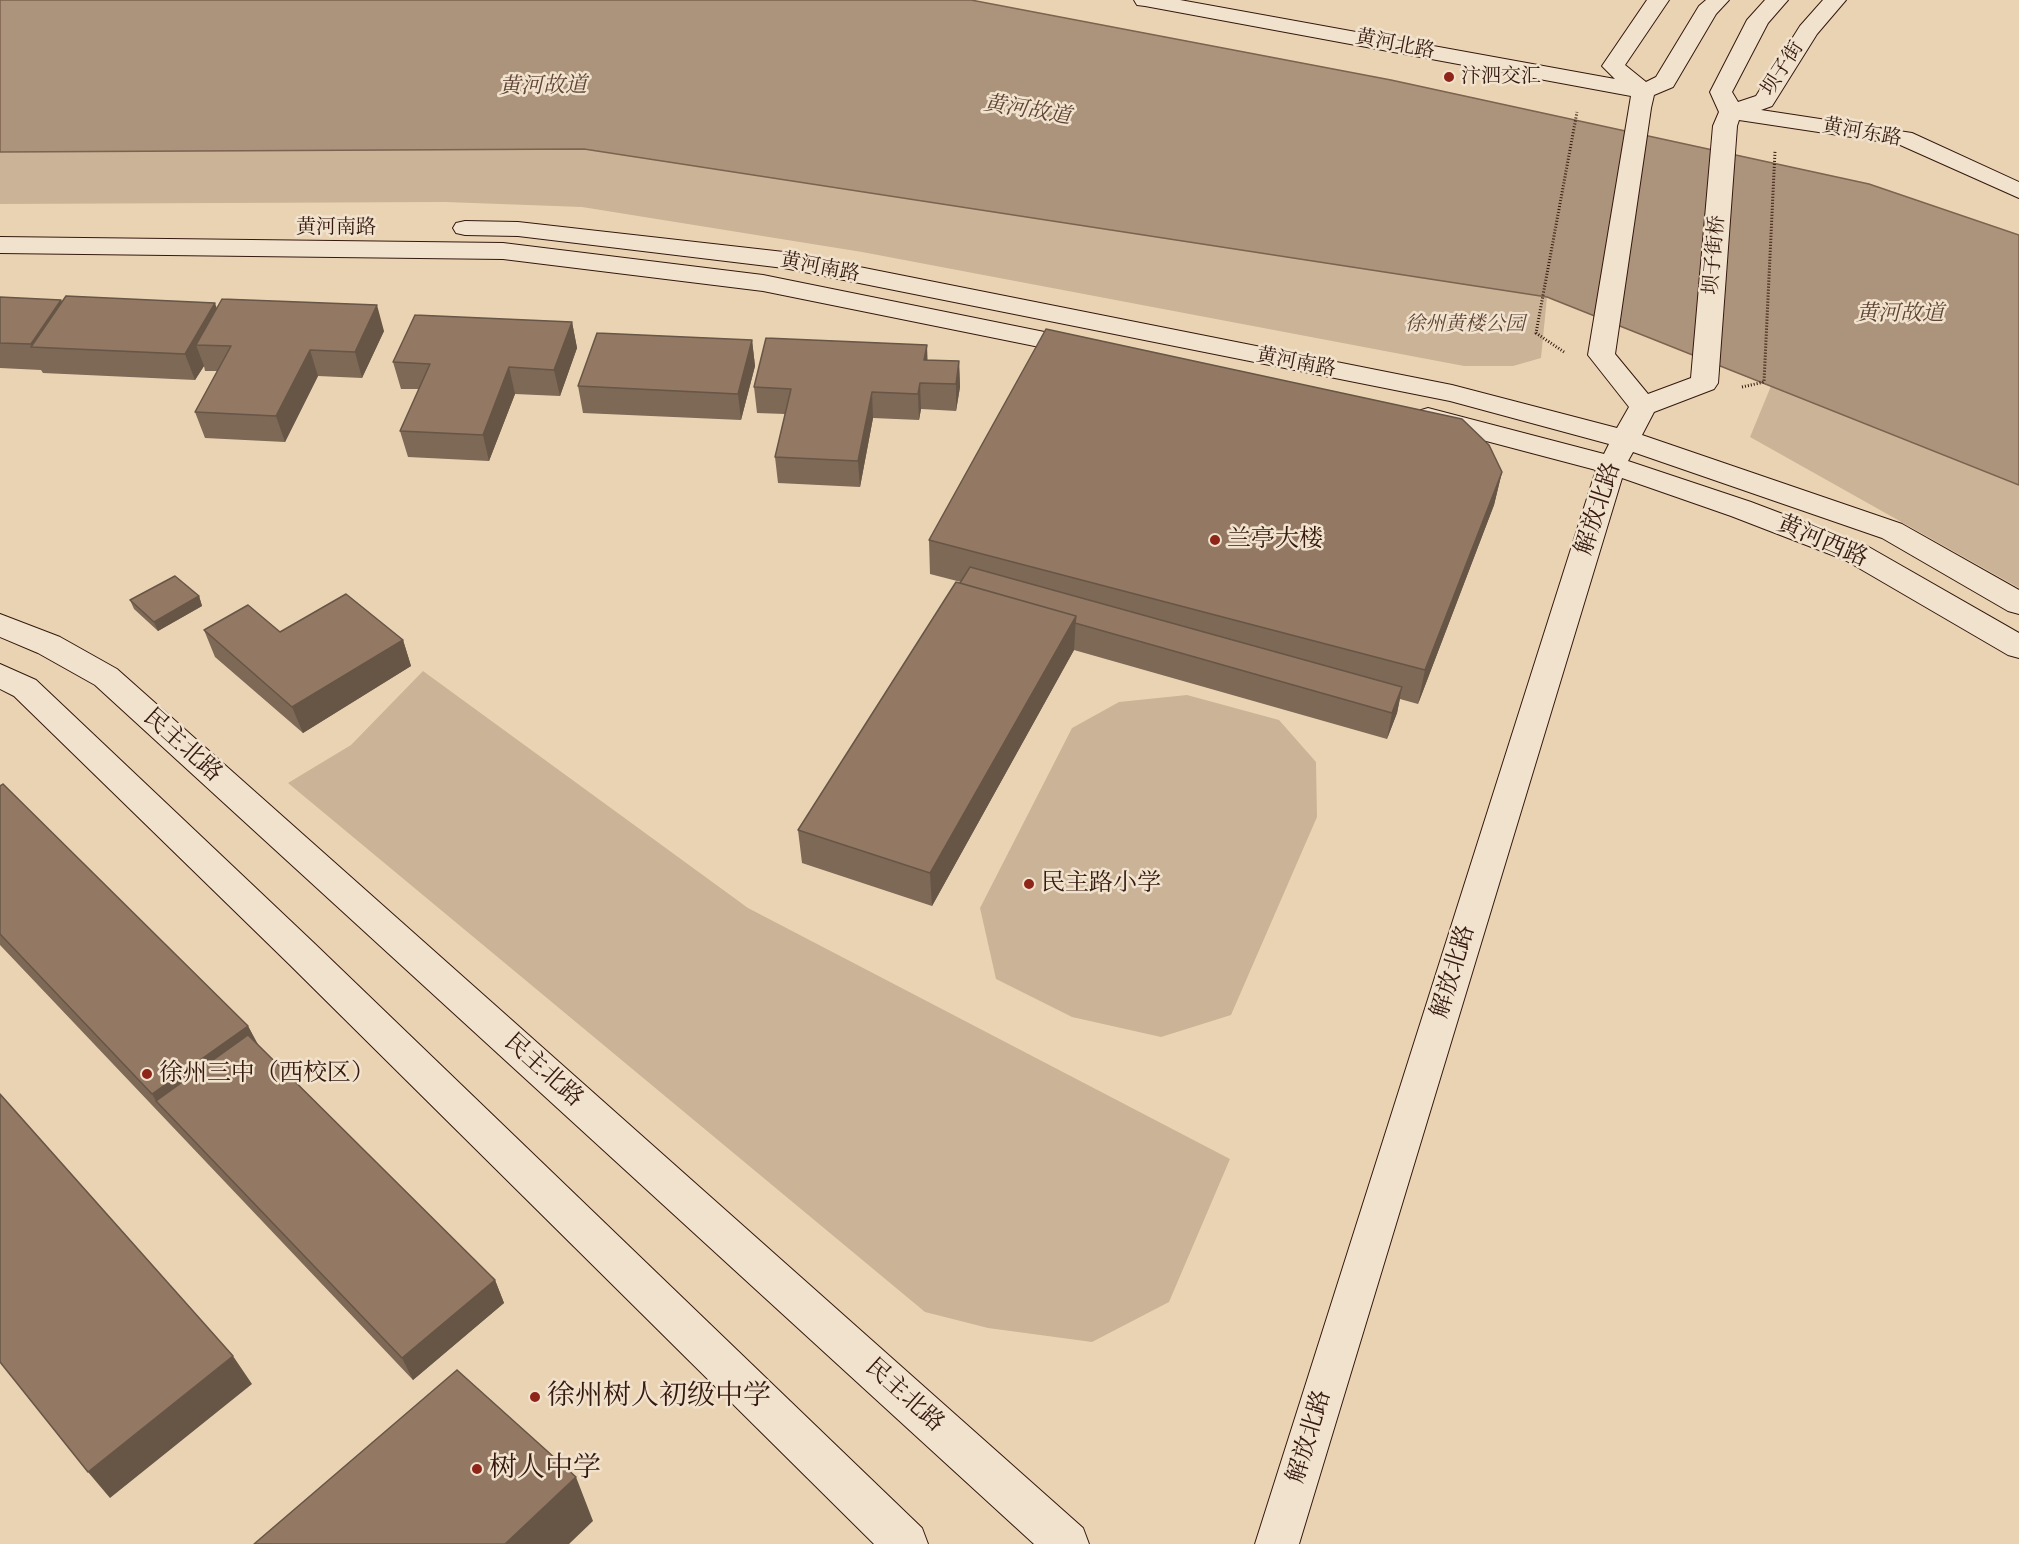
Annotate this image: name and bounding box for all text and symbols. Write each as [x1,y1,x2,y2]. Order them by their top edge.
street label: 黄河北路 [1353,26,1437,64]
street label: 坝子街 [1757,37,1809,101]
place label: 汴泗交汇 [1461,65,1541,89]
marker: 汴泗交汇 [1442,70,1456,84]
water label: 黄河故道 [499,73,587,101]
water label: 黄河故道 [981,91,1073,131]
street label: 黄河东路 [1821,114,1903,152]
street label: 坝子街桥 [1700,214,1730,296]
street label: 黄河南路 [296,216,376,240]
street label: 黄河南路 [778,249,862,287]
water label: 黄河故道 [1856,302,1944,328]
park label: 徐州黄楼公园 [1405,313,1525,337]
street label: 黄河南路 [1254,344,1338,382]
street label: 解放北路 [1570,459,1628,559]
street label: 黄河西路 [1772,510,1872,574]
place label: 兰亭大楼 [1227,526,1323,554]
marker: 兰亭大楼 [1208,533,1222,547]
street label: 民主北路 [137,703,227,789]
place label: 民主路小学 [1041,870,1161,898]
marker: 民主路小学 [1022,877,1036,891]
street label: 解放北路 [1426,922,1482,1022]
street label: 民主北路 [498,1028,588,1114]
place label: 徐州三中（西校区） [159,1060,375,1088]
marker: 徐州三中（西校区） [140,1067,154,1081]
street label: 民主北路 [859,1353,949,1439]
place label: 徐州树人初级中学 [547,1380,771,1414]
street label: 解放北路 [1282,1387,1338,1487]
marker: 徐州树人初级中学 [528,1390,542,1404]
place label: 树人中学 [489,1452,601,1486]
marker: 树人中学 [470,1462,484,1476]

